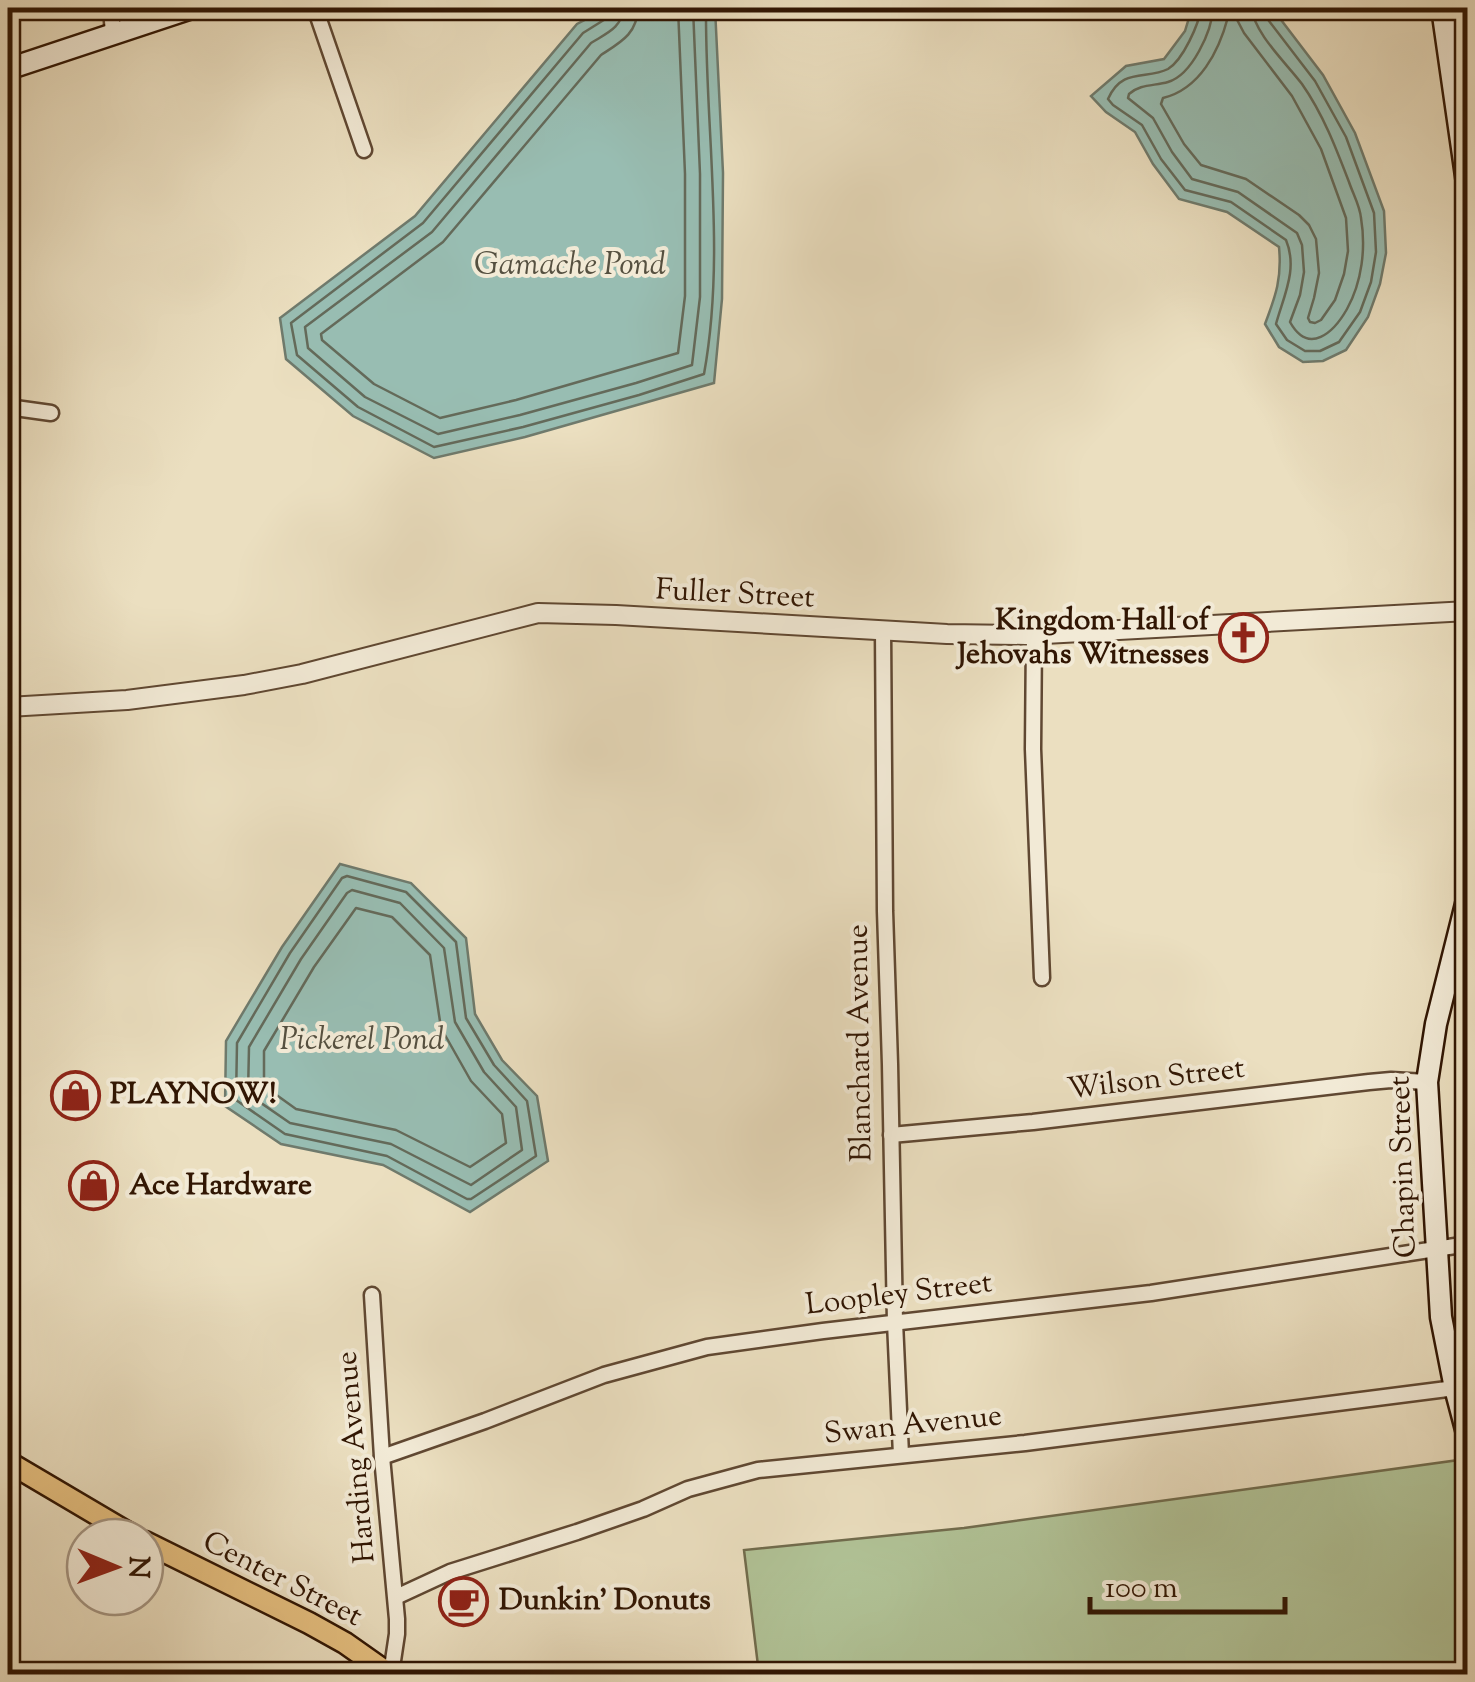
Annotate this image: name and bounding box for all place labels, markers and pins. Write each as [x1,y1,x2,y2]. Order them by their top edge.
place label: Kingdom Hall of Jehovahs Witnesses [955,600,1211,677]
church icon: Kingdom Hall of Jehovahs Witnesses [1218,612,1270,664]
shop icon: PLAYNOW! [49,1069,101,1121]
place label: PLAYNOW! [110,1074,277,1117]
shop icon: Ace Hardware [68,1160,120,1212]
place label: Ace Hardware [129,1165,312,1208]
cafe icon: Dunkin' Donuts [438,1575,490,1627]
place label: Dunkin' Donuts [499,1580,711,1623]

